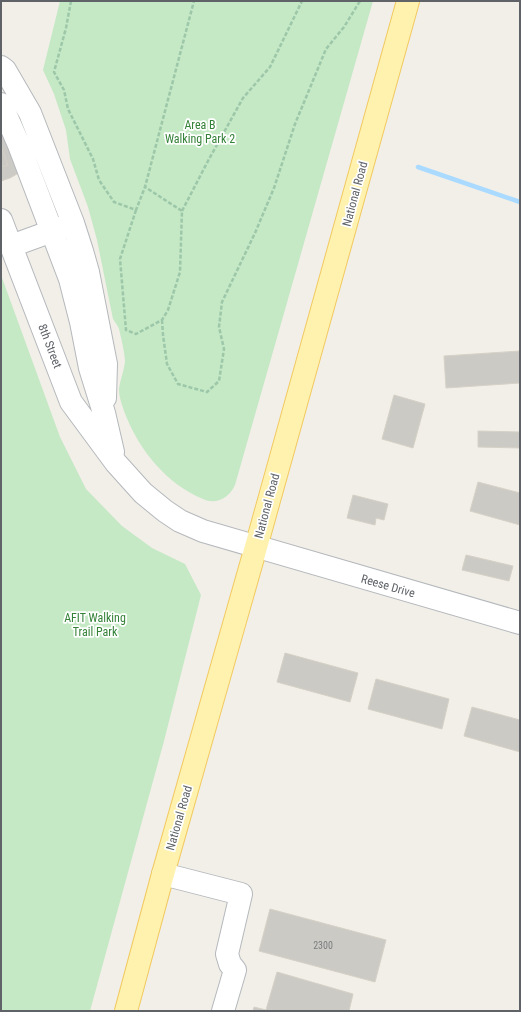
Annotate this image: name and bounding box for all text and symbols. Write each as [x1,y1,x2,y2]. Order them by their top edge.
park label: Area B Walking Park 2 [165,118,235,146]
street label: National Road [340,160,370,228]
street label: 8th Street [35,322,65,370]
street label: National Road [252,472,282,540]
street label: Reese Drive [359,572,417,600]
park label: AFIT Walking Trail Park [64,611,126,639]
street label: National Road [163,784,195,852]
house number: 2300 [313,940,333,951]

